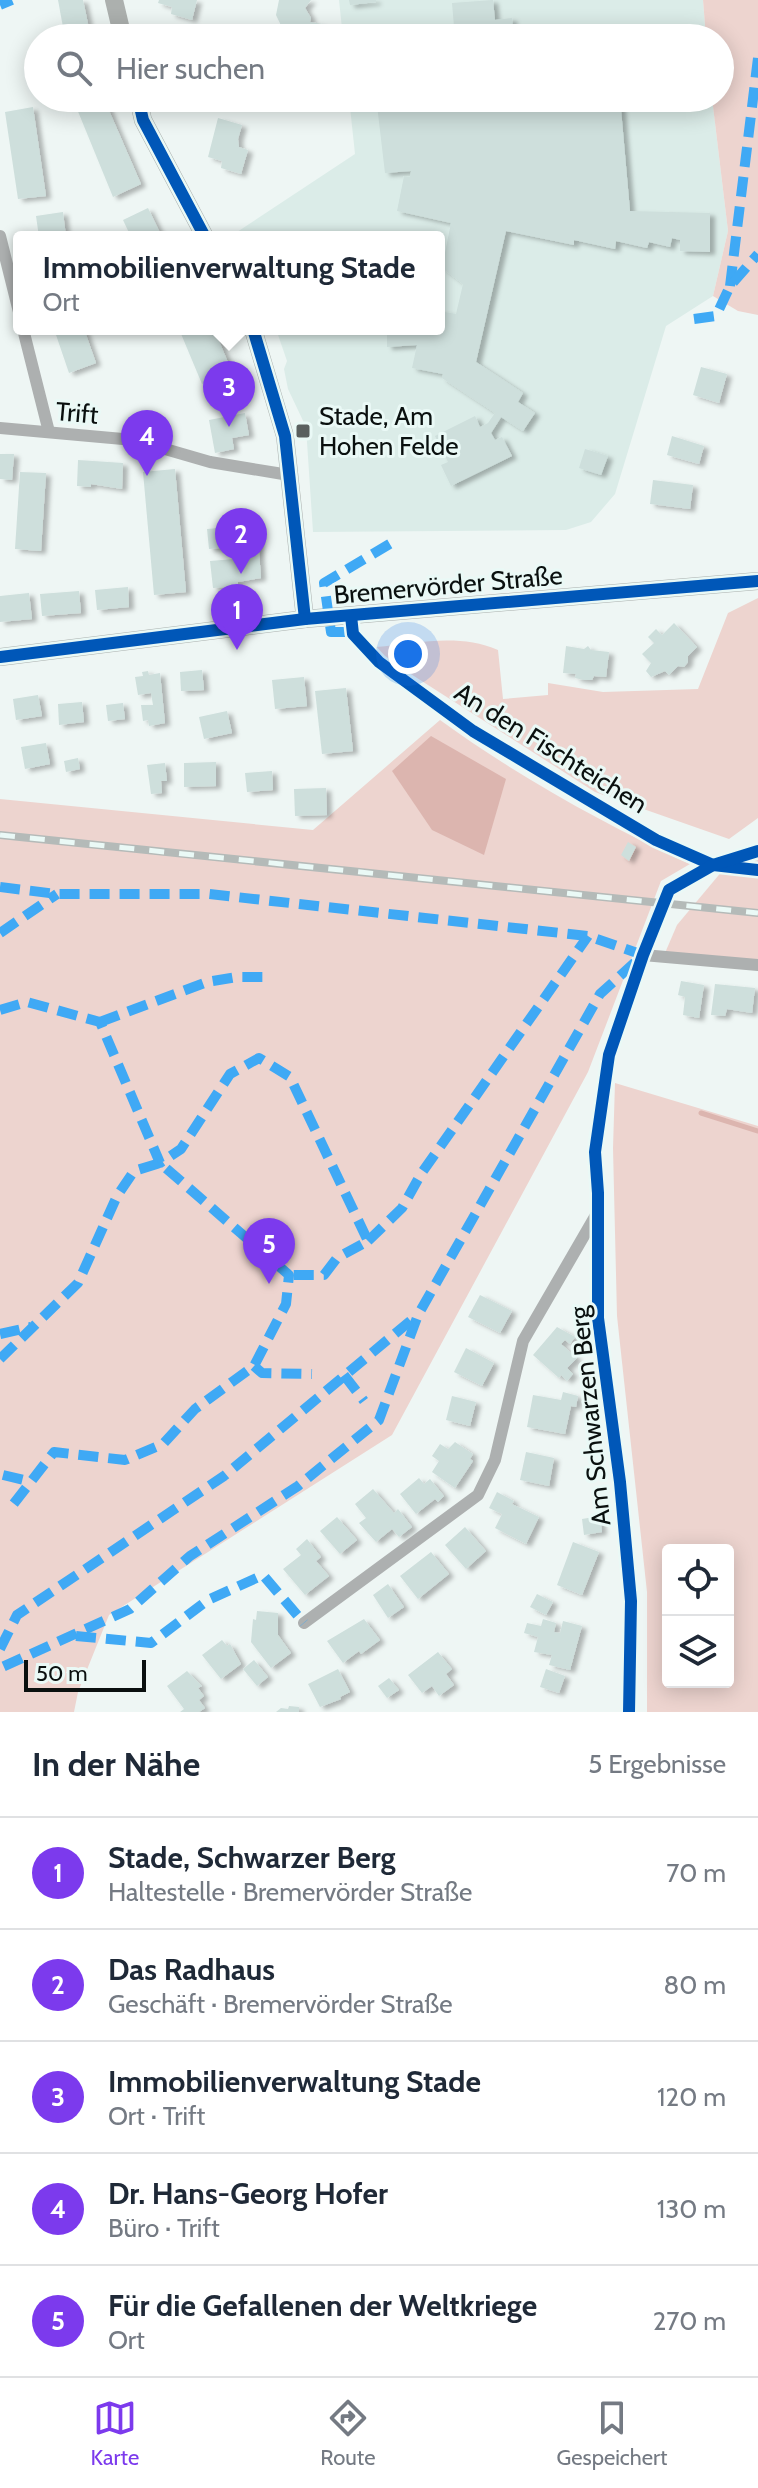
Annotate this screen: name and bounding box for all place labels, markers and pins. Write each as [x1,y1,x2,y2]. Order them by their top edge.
pin: 3 [203,361,255,427]
place label: Stade, Am Hohen Felde [319,400,459,462]
pin: 4 [121,410,173,476]
marker: Stade, Am Hohen Felde [294,422,312,440]
pin: 2 [215,508,267,574]
pin: 1 [211,584,263,650]
pin: 5 [243,1218,295,1284]

